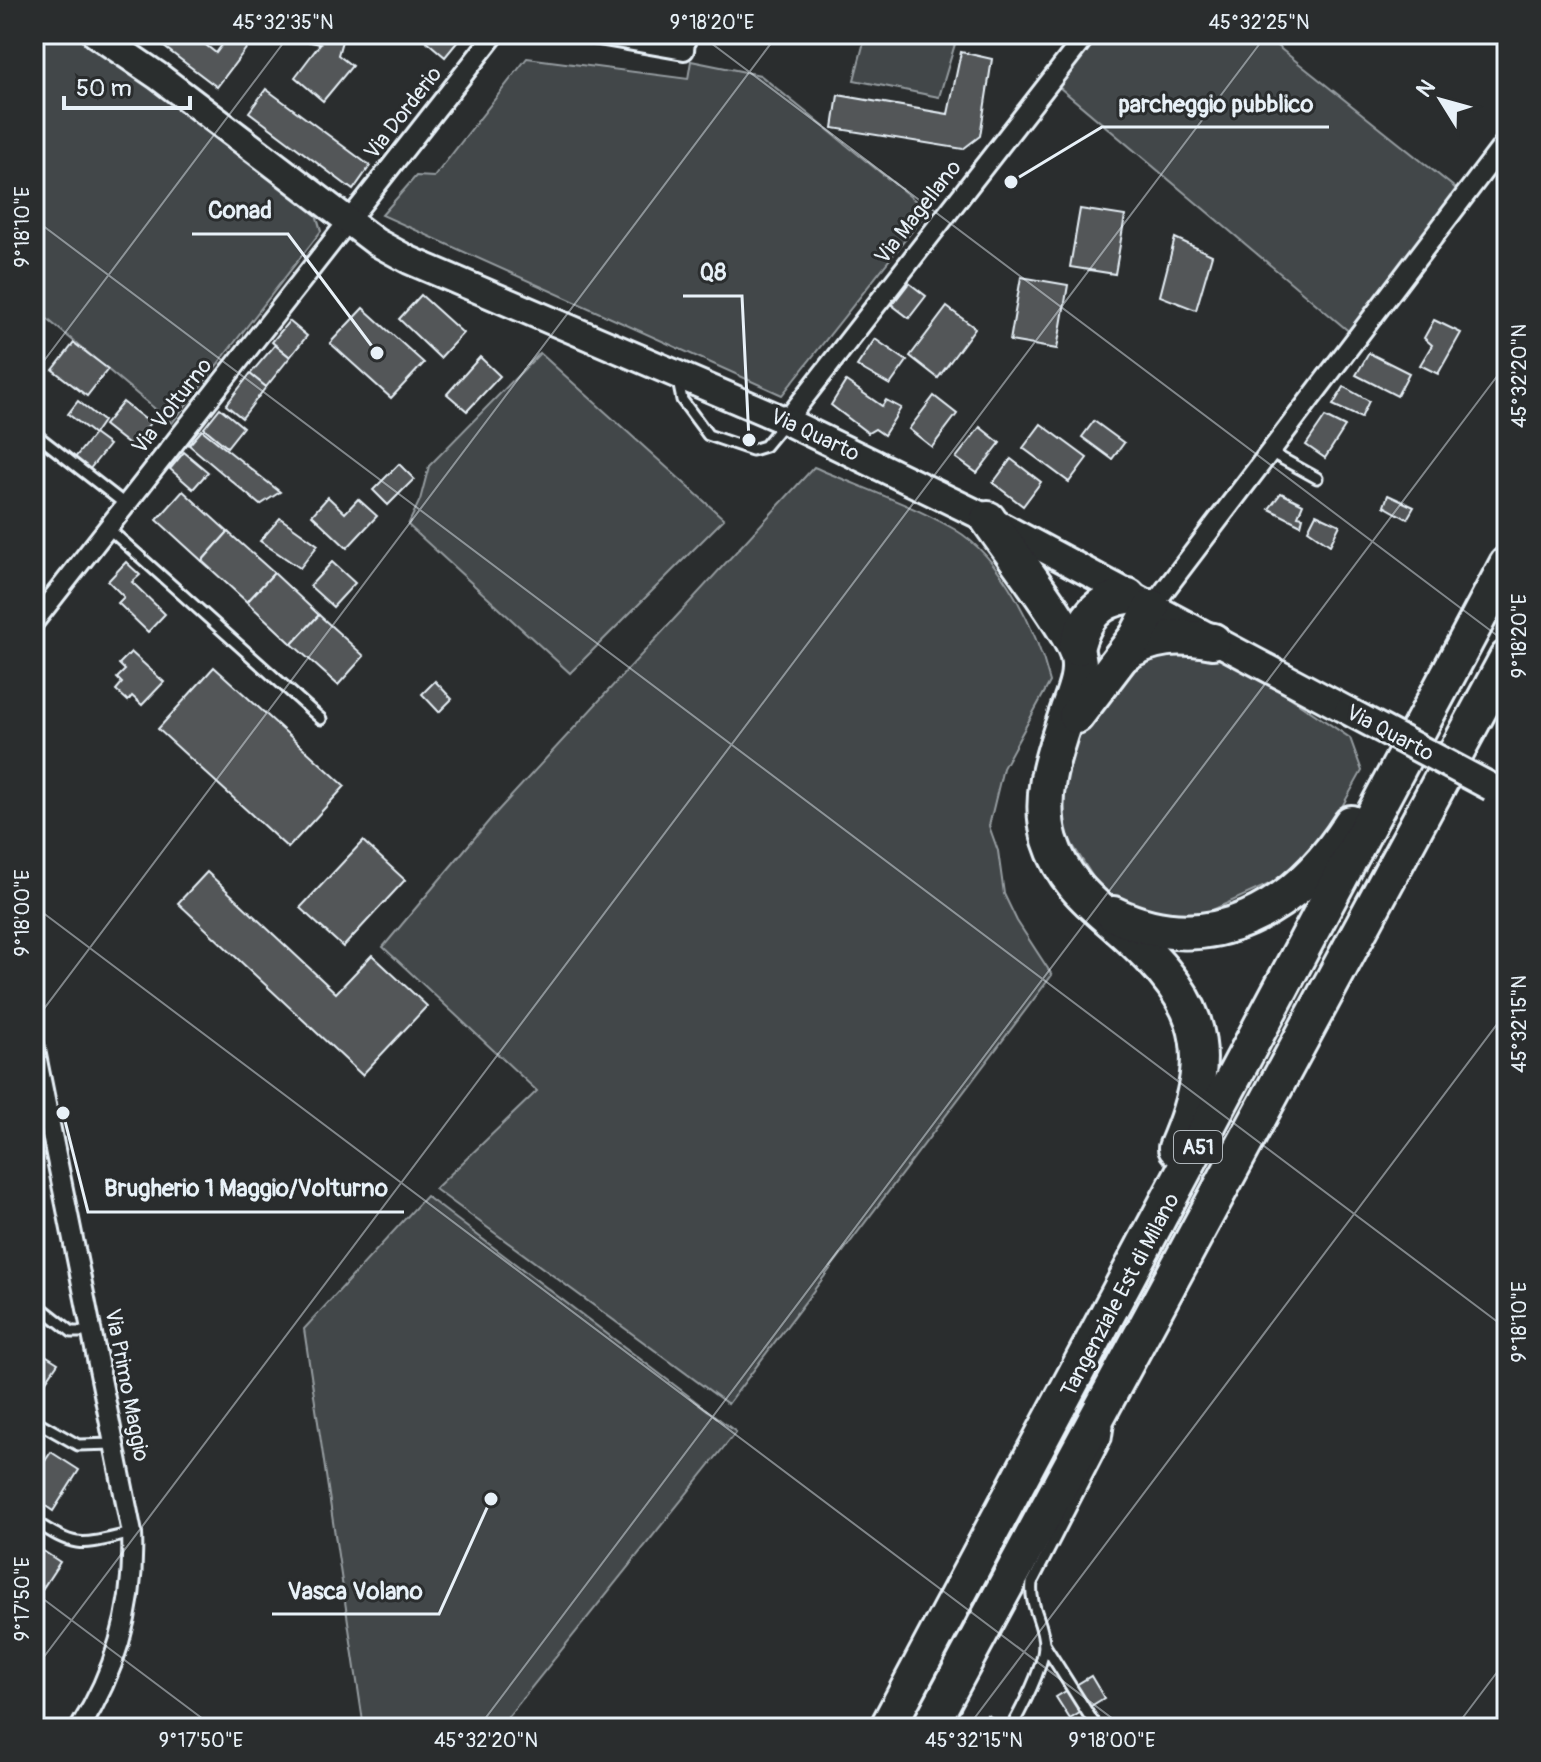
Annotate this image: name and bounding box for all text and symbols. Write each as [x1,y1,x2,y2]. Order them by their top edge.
text: 45°32'35"N [232,10,334,35]
text: 9°18'20"E [670,10,754,35]
text: 45°32'25"N [1208,10,1310,35]
scale bar [64,60,190,110]
north arrow [1401,60,1481,140]
street label: Via Dorderio [358,61,448,165]
text: 50 m [76,74,132,103]
text: N [1410,74,1442,103]
callout: parcheggio pubblico [1102,79,1329,127]
text: parcheggio pubblico [1119,90,1314,119]
street label: Via Magellano [869,154,968,270]
callout: Conad [192,186,288,234]
text: 9°18'10"E [10,187,35,267]
text: Conad [208,196,272,225]
callout: Q8 [683,248,742,296]
text: Q8 [700,258,726,287]
text: 45°32'20"N [1507,324,1532,428]
street label: Via Volturno [126,352,218,460]
street label: Via Quarto [766,402,864,468]
text: 9°18'20"E [1507,594,1532,678]
street label: Via Quarto [1341,698,1439,768]
text: 9°18'00"E [10,870,35,956]
text: 45°32'15"N [1507,975,1532,1073]
road number: A51 [1174,1131,1222,1163]
callout: Brugherio 1 Maggio/Volturno [88,1164,404,1212]
text: Brugherio 1 Maggio/Volturno [104,1174,388,1203]
street label: Tangenziale Est di Milano [1054,1188,1186,1402]
text: 9°18'10"E [1507,1282,1532,1362]
street label: Via Primo Maggio [98,1306,156,1464]
text: 9°17'50"E [10,1557,35,1641]
callout: Vasca Volano [272,1566,439,1614]
text: Vasca Volano [287,1577,423,1606]
text: 9°17'50"E [159,1728,243,1753]
text: 45°32'20"N [434,1728,538,1753]
text: 45°32'15"N [925,1728,1023,1753]
text: 9°18'00"E [1069,1728,1155,1753]

